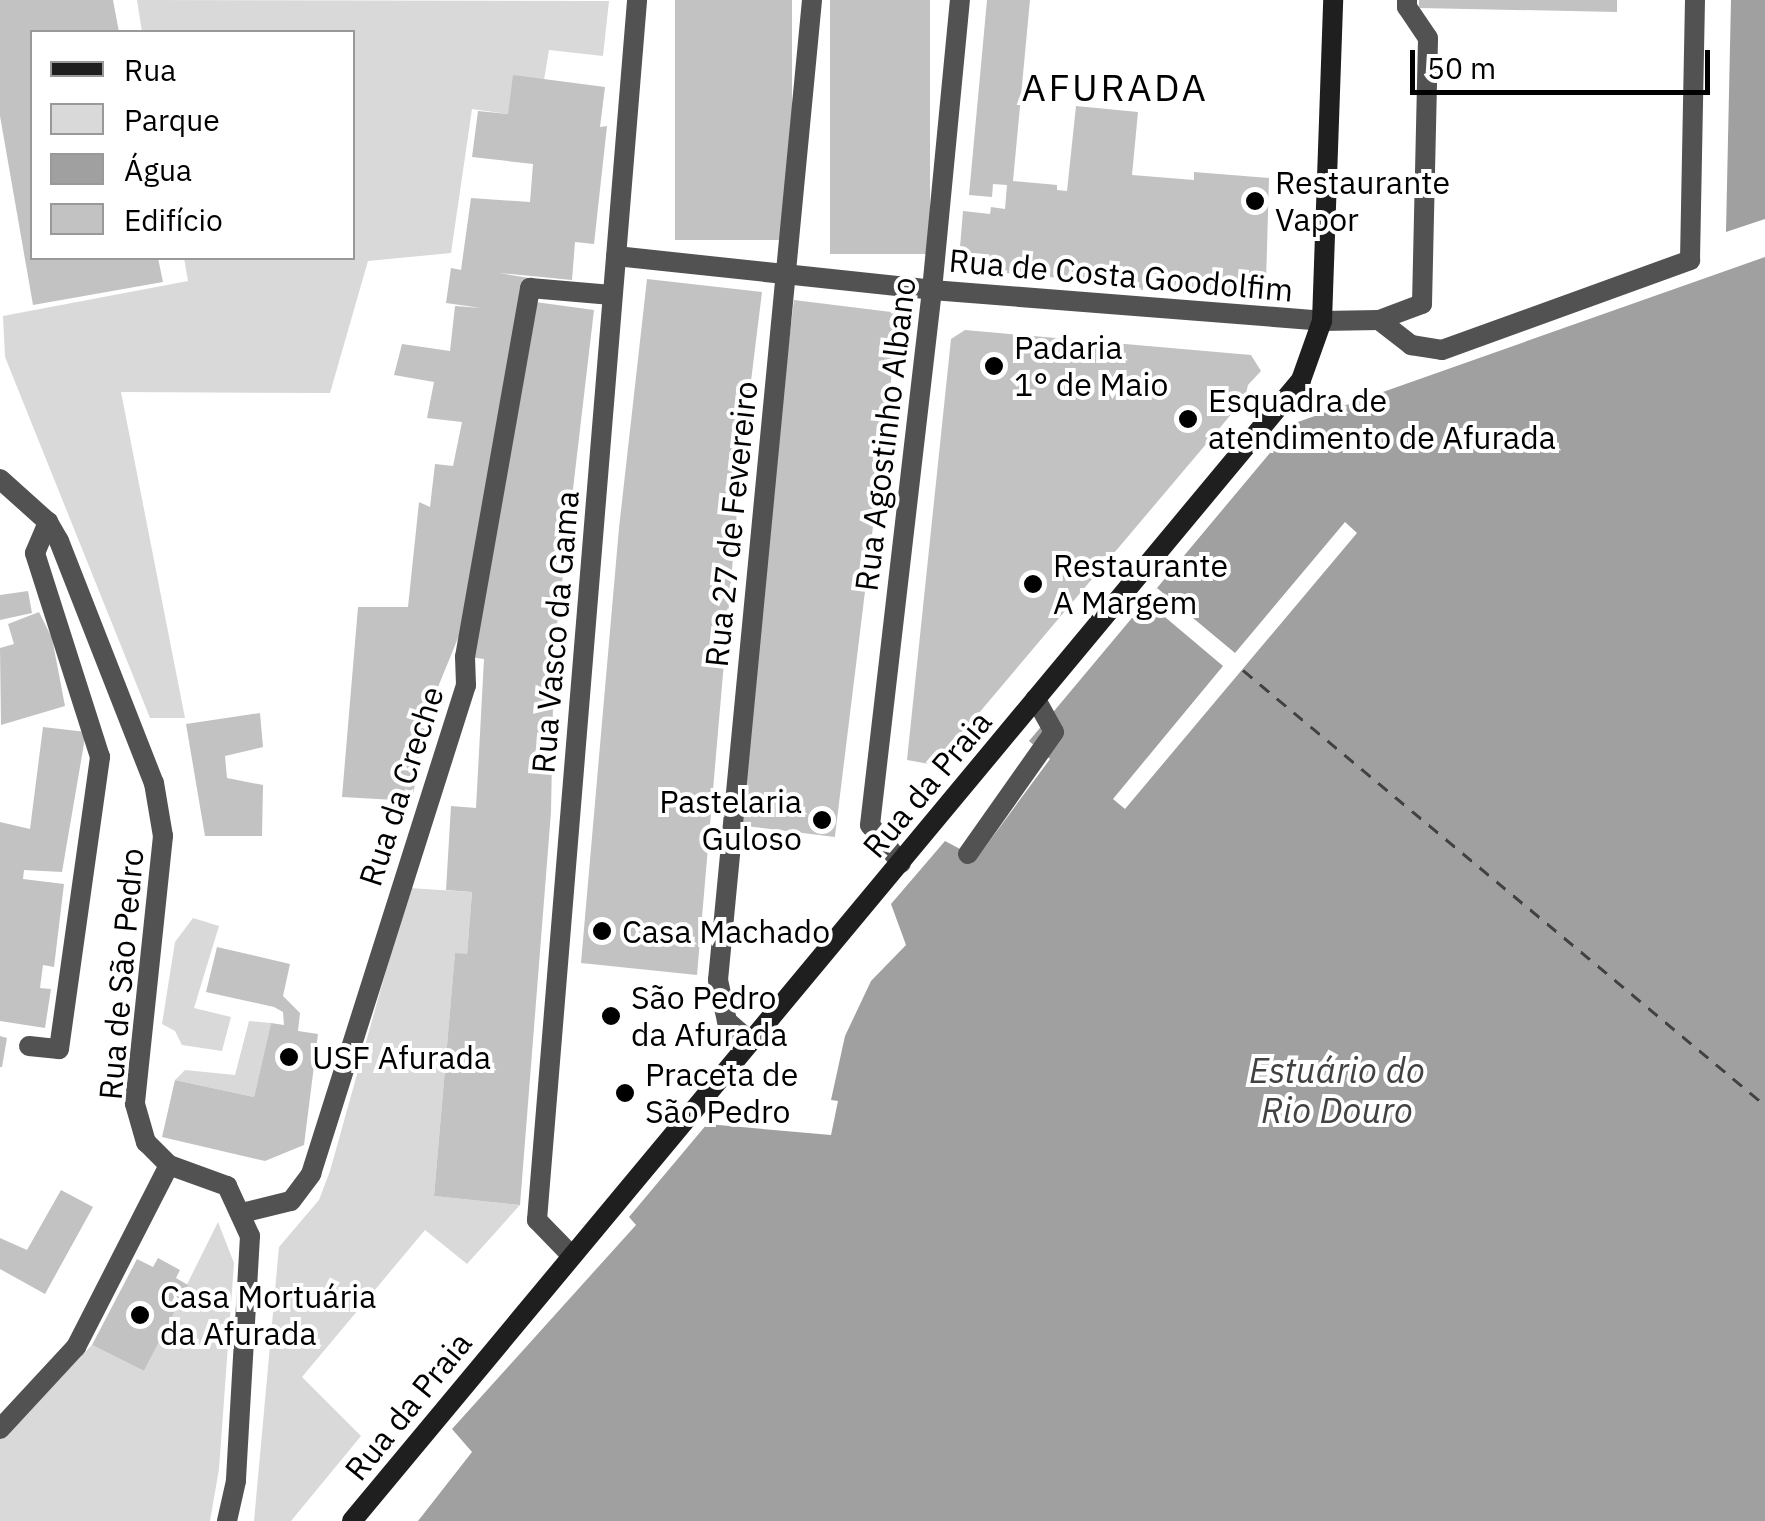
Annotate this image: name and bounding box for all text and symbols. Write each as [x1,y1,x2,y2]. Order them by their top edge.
legend [30,30,355,260]
scale bar [1415,30,1715,92]
text: 50 m [1427,48,1496,87]
text: Rua [124,50,176,89]
district label: AFURADA [1022,64,1208,110]
text: Parque [124,100,220,139]
text: Água [124,150,192,189]
place label: Restaurante Vapor [1275,164,1450,239]
marker: Restaurante Vapor [1244,190,1266,212]
text: Edifício [124,200,223,239]
street label: Rua de Costa Goodolfim [947,241,1295,309]
street label: Rua Agostinho Albano [847,275,923,593]
place label: Padaria 1° de Maio [1014,329,1168,404]
marker: Padaria 1° de Maio [983,355,1005,377]
street label: Rua 27 de Fevereiro [697,379,765,669]
place label: Esquadra de atendimento de Afurada [1208,382,1556,457]
marker: Esquadra de atendimento de Afurada [1177,408,1199,430]
street label: Rua Vasco da Gama [524,489,586,775]
place label: Restaurante A Margem [1053,547,1228,622]
marker: Restaurante A Margem [1022,573,1044,595]
street label: Rua da Creche [351,681,451,891]
street label: Rua da Praia [855,703,999,865]
place label: Pastelaria Guloso [659,783,802,858]
marker: Pastelaria Guloso [811,809,833,831]
street label: Rua de São Pedro [91,847,151,1101]
place label: Casa Machado [622,912,830,950]
marker: Casa Machado [591,920,613,942]
place label: São Pedro da Afurada [631,979,788,1054]
marker: São Pedro da Afurada [600,1005,622,1027]
place label: USF Afurada [312,1038,491,1076]
marker: USF Afurada [276,1044,302,1070]
water label: Estuário do Rio Douro [1249,1049,1425,1131]
place label: Praceta de São Pedro [645,1056,798,1131]
marker: Praceta de São Pedro [614,1082,636,1104]
place label: Casa Mortuária da Afurada [160,1278,376,1353]
marker: Casa Mortuária da Afurada [129,1304,151,1326]
street label: Rua da Praia [337,1324,479,1488]

